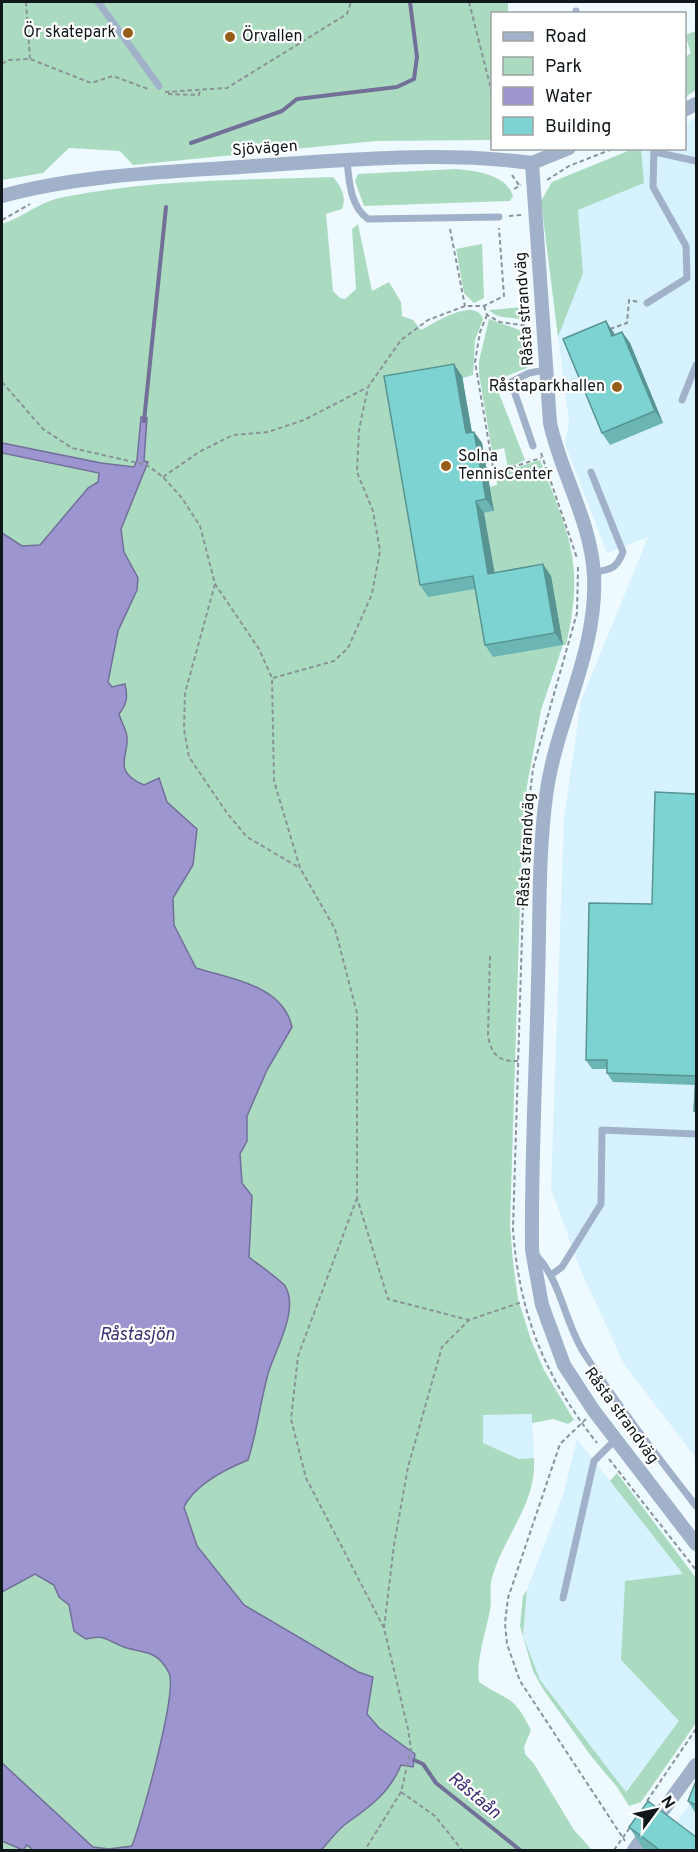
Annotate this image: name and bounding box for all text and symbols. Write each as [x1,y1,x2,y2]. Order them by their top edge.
legend [491,12,686,150]
place label: Ör skatepark [23,21,116,43]
place label: Örvallen [242,25,303,47]
marker: Ör skatepark [121,26,135,40]
text: Road [545,26,587,49]
marker: Örvallen [223,30,237,44]
text: Park [545,56,582,79]
text: Water [545,86,592,109]
text: Building [545,116,611,139]
street label: Sjövägen [232,137,298,161]
street label: Råsta strandväg [511,251,539,367]
place label: Råstaparkhallen [489,377,605,397]
marker: Råstaparkhallen [610,380,624,394]
place label: Solna TennisCenter [458,447,553,485]
marker: Solna TennisCenter [439,459,453,473]
street label: Råsta strandväg [514,792,540,908]
water label: Råstasjön [99,1324,175,1347]
street label: Råsta strandväg [579,1364,663,1468]
water label: Råstaån [443,1767,505,1825]
north arrow [626,1780,686,1840]
text: N [655,1793,678,1813]

